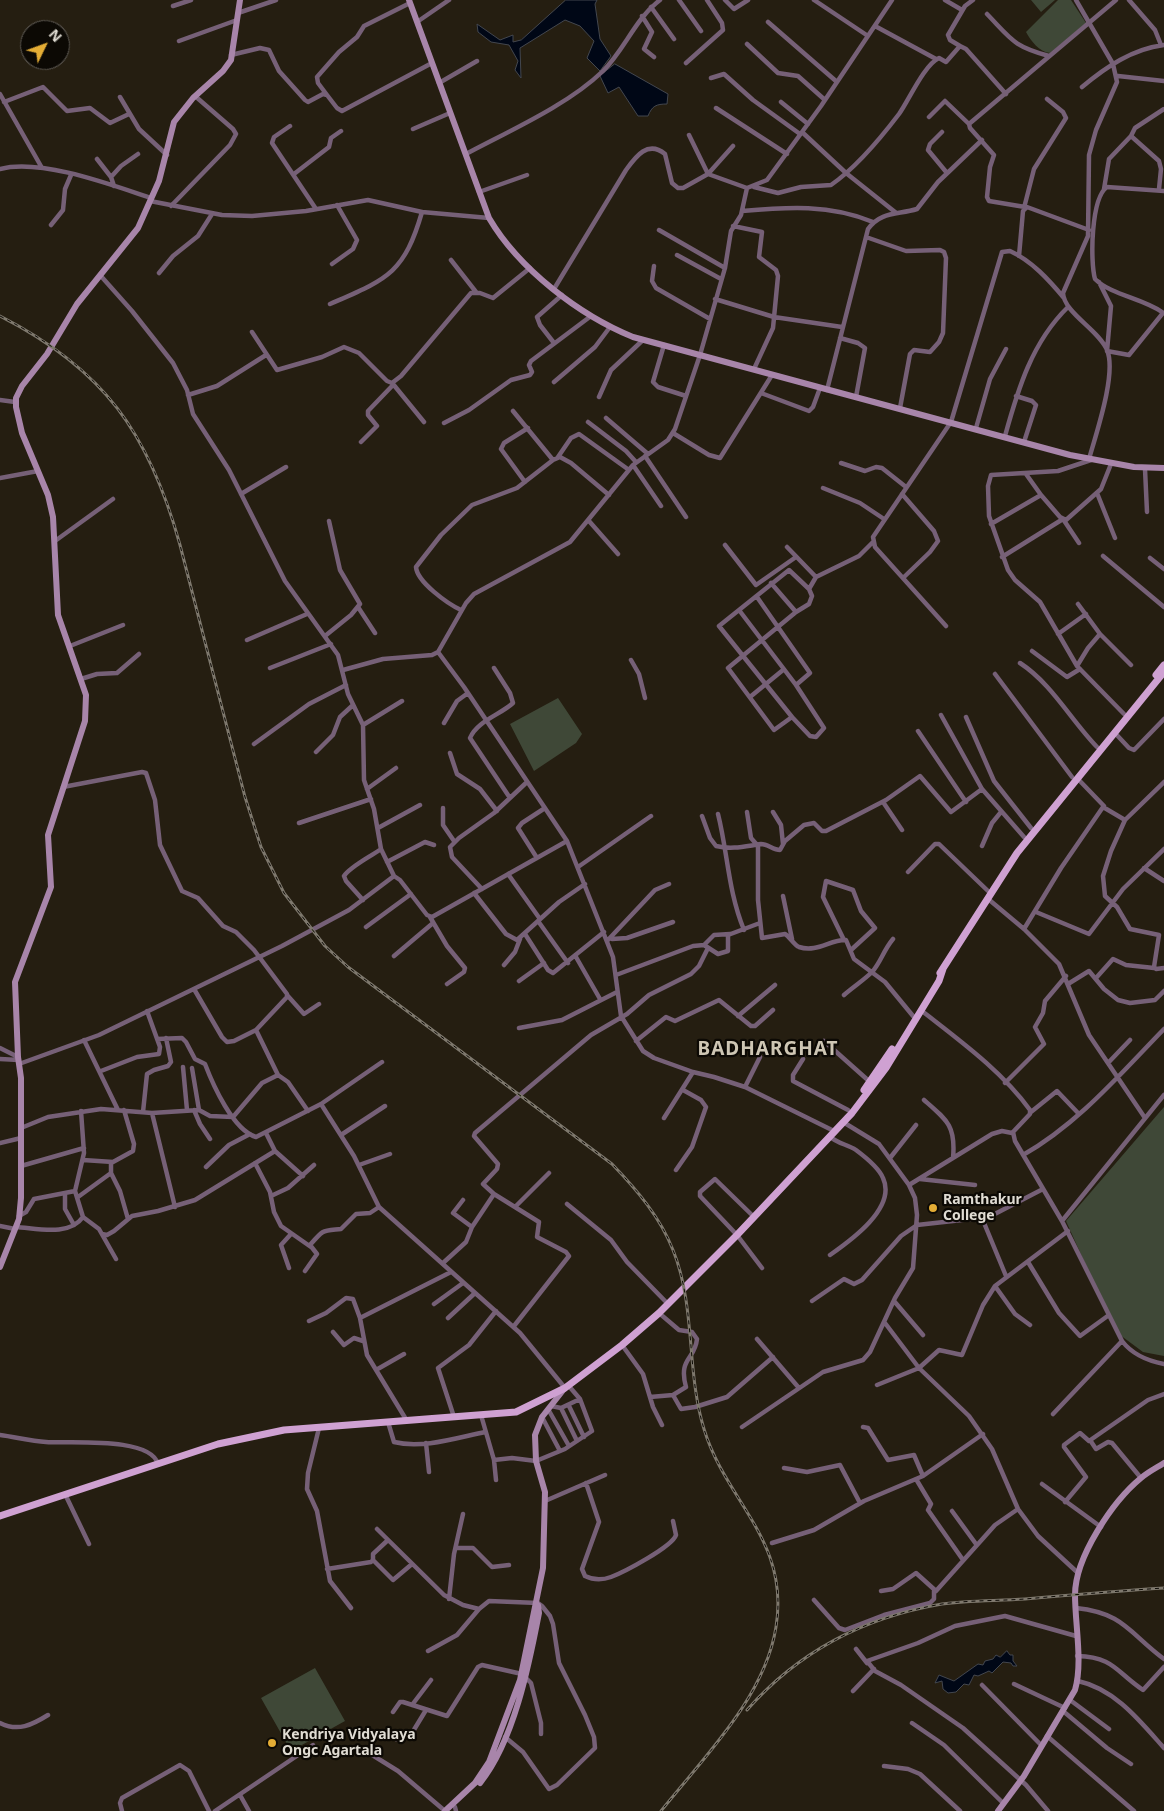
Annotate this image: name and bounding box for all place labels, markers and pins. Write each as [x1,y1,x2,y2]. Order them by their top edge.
place label: Ramthakur College [943,1192,1022,1224]
marker: Ramthakur College [927,1202,939,1214]
place label: Kendriya Vidyalaya Ongc Agartala [282,1727,416,1760]
marker: Kendriya Vidyalaya Ongc Agartala [266,1737,278,1749]

